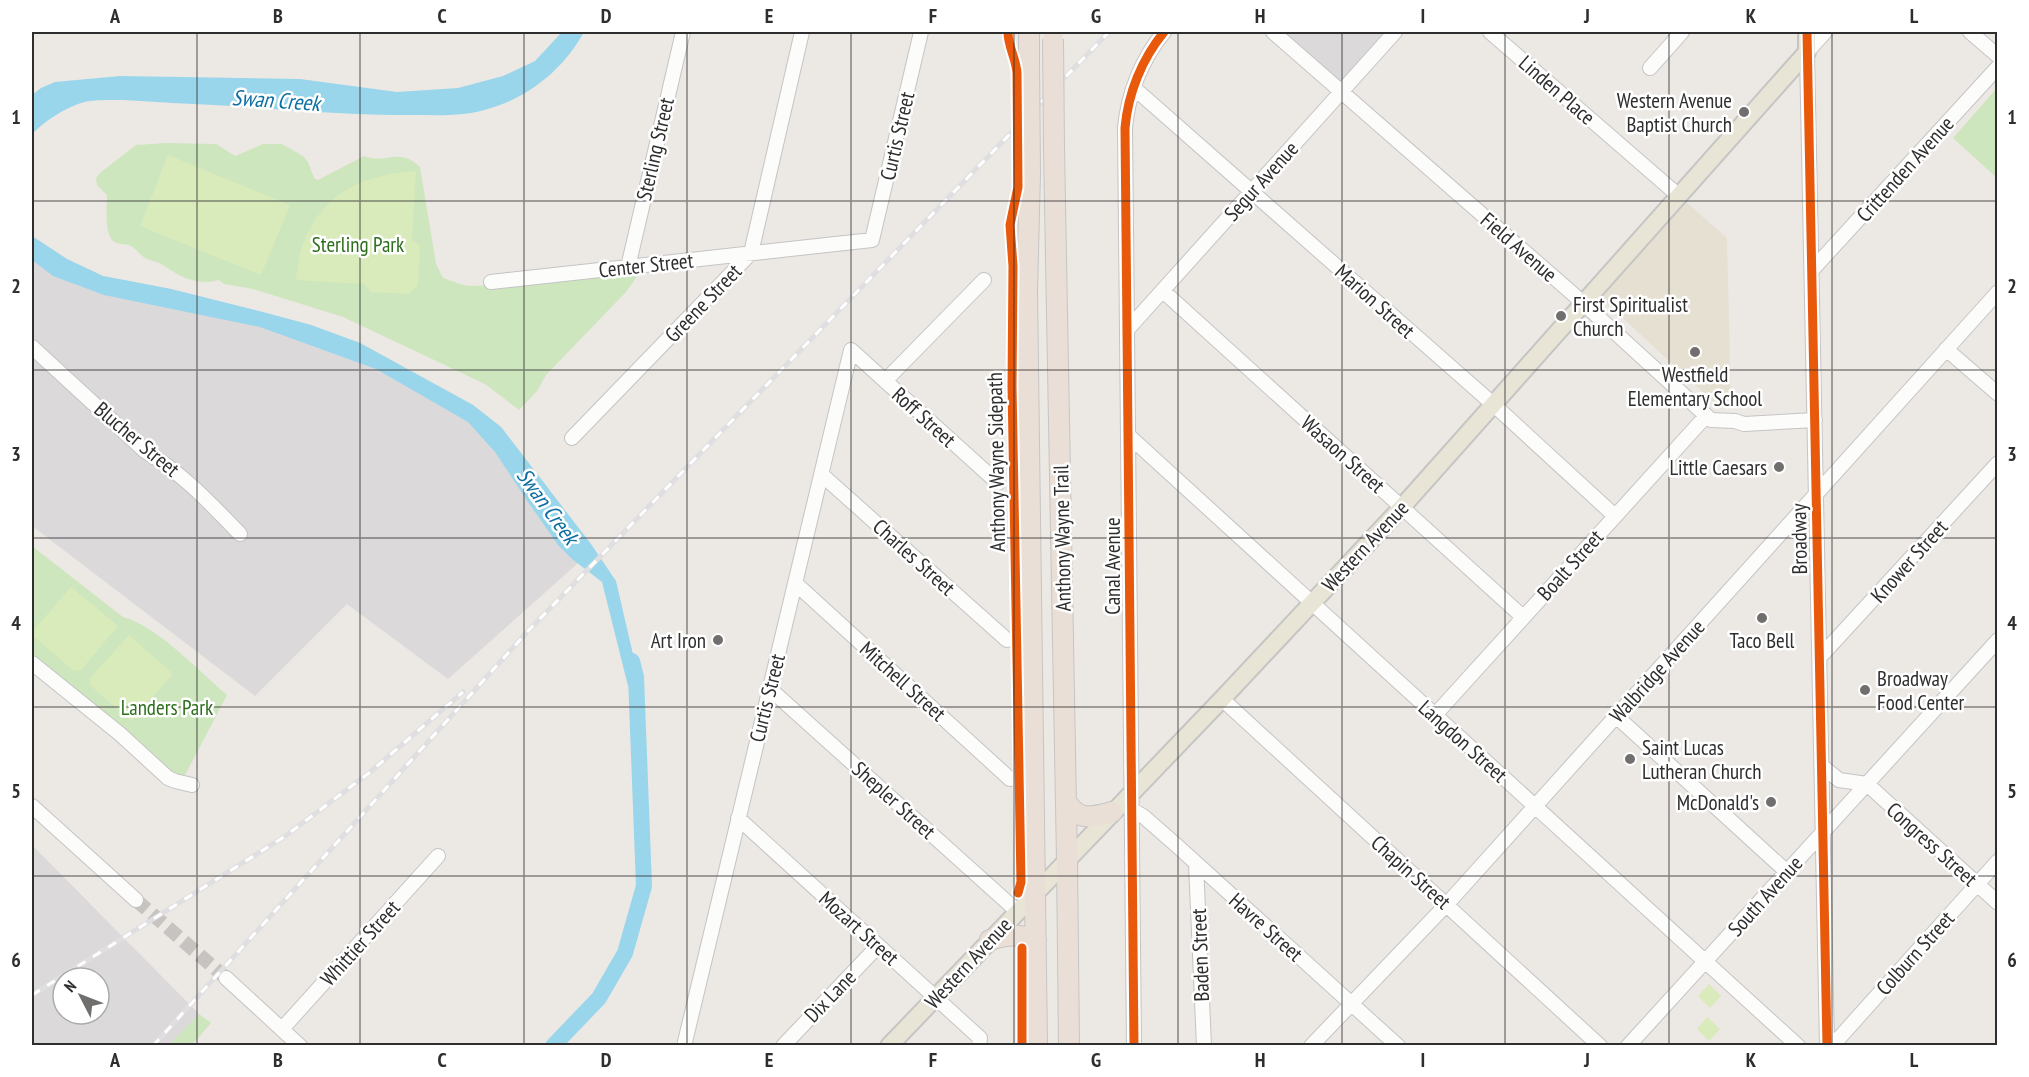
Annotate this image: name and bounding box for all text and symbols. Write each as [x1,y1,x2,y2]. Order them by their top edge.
text: A [109,3,121,29]
text: B [273,3,283,29]
text: C [437,3,447,29]
text: D [601,3,612,29]
text: E [765,3,773,29]
text: F [929,3,937,29]
text: G [1091,3,1101,29]
text: H [1255,3,1265,29]
text: I [1421,3,1425,29]
text: J [1583,3,1590,29]
text: K [1746,3,1757,29]
text: L [1910,3,1919,29]
street label: Linden Place [1513,49,1601,131]
water label: Swan Creek [231,83,323,117]
place label: Western Avenue Baptist Church [1617,87,1732,138]
street label: Curtis Street [874,89,920,183]
street label: Sterling Street [630,95,680,203]
text: 1 [11,104,21,130]
text: 1 [2007,104,2017,130]
marker: Western Avenue Baptist Church [1737,105,1751,119]
street label: Crittenden Avenue [1850,111,1960,227]
street label: Segur Avenue [1218,135,1304,227]
street label: Field Avenue [1475,206,1563,288]
park label: Sterling Park [312,231,404,258]
street label: Center Street [597,247,695,283]
street label: Greene Street [659,258,747,348]
street label: Marion Street [1329,258,1421,344]
text: 2 [11,273,21,299]
text: 2 [2007,273,2017,299]
place label: First Spiritualist Church [1573,291,1688,342]
marker: First Spiritualist Church [1554,309,1568,323]
marker: Westfield Elementary School [1688,345,1702,359]
place label: Westfield Elementary School [1628,361,1762,412]
street label: Anthony Wayne Sidepath [981,372,1011,552]
street label: Roff Street [886,381,962,453]
street label: Blucher Street [89,396,185,483]
street label: Wasaon Street [1296,409,1391,499]
text: 3 [11,441,21,467]
text: 3 [2007,441,2017,467]
place label: Little Caesars [1669,454,1767,481]
marker: Little Caesars [1772,460,1786,474]
water label: Swan Creek [511,462,587,552]
street label: Anthony Wayne Trail [1047,464,1077,612]
street label: Western Avenue [1316,495,1414,597]
street label: Broadway [1785,503,1813,575]
street label: Charles Street [867,513,961,601]
street label: Knower Street [1865,514,1953,608]
street label: Canal Avenue [1099,517,1126,615]
street label: Boalt Street [1531,524,1609,606]
text: 4 [11,610,21,636]
text: 4 [2007,610,2017,636]
marker: Taco Bell [1755,611,1769,625]
street label: Walbridge Avenue [1603,614,1711,728]
place label: Art Iron [651,627,706,654]
place label: Taco Bell [1730,627,1795,654]
marker: Art Iron [711,633,725,647]
street label: Mitchell Street [854,635,952,727]
street label: Curtis Street [743,651,791,745]
place label: Broadway Food Center [1877,665,1965,716]
marker: Broadway Food Center [1858,683,1872,697]
park label: Landers Park [121,694,213,721]
street label: Langdon Street [1413,694,1513,788]
place label: Saint Lucas Lutheran Church [1642,734,1762,785]
marker: Saint Lucas Lutheran Church [1623,752,1637,766]
street label: Shepler Street [847,755,942,845]
text: 5 [11,778,21,804]
text: 5 [2007,778,2017,804]
place label: McDonald's [1677,789,1759,816]
marker: McDonald's [1764,795,1778,809]
street label: Congress Street [1881,796,1983,892]
street label: Chapin Street [1366,829,1457,915]
street label: South Avenue [1722,850,1808,942]
street label: Mozart Street [814,885,905,971]
street label: Havre Street [1223,887,1309,967]
street label: Whittier Street [314,894,406,992]
street label: Colburn Street [1870,905,1960,1001]
street label: Baden Street [1185,908,1215,1002]
street label: Western Avenue [919,912,1017,1014]
text: 6 [11,947,21,973]
text: 6 [2007,947,2017,973]
street label: Dix Lane [798,964,862,1028]
north arrow [51,966,111,1026]
text: N [60,976,80,996]
text: A [109,1047,121,1073]
text: B [273,1047,283,1073]
text: C [437,1047,447,1073]
text: D [601,1047,612,1073]
text: E [765,1047,773,1073]
text: F [929,1047,937,1073]
text: G [1091,1047,1101,1073]
text: H [1255,1047,1265,1073]
text: I [1421,1047,1425,1073]
text: J [1583,1047,1590,1073]
text: K [1746,1047,1757,1073]
text: L [1910,1047,1919,1073]

